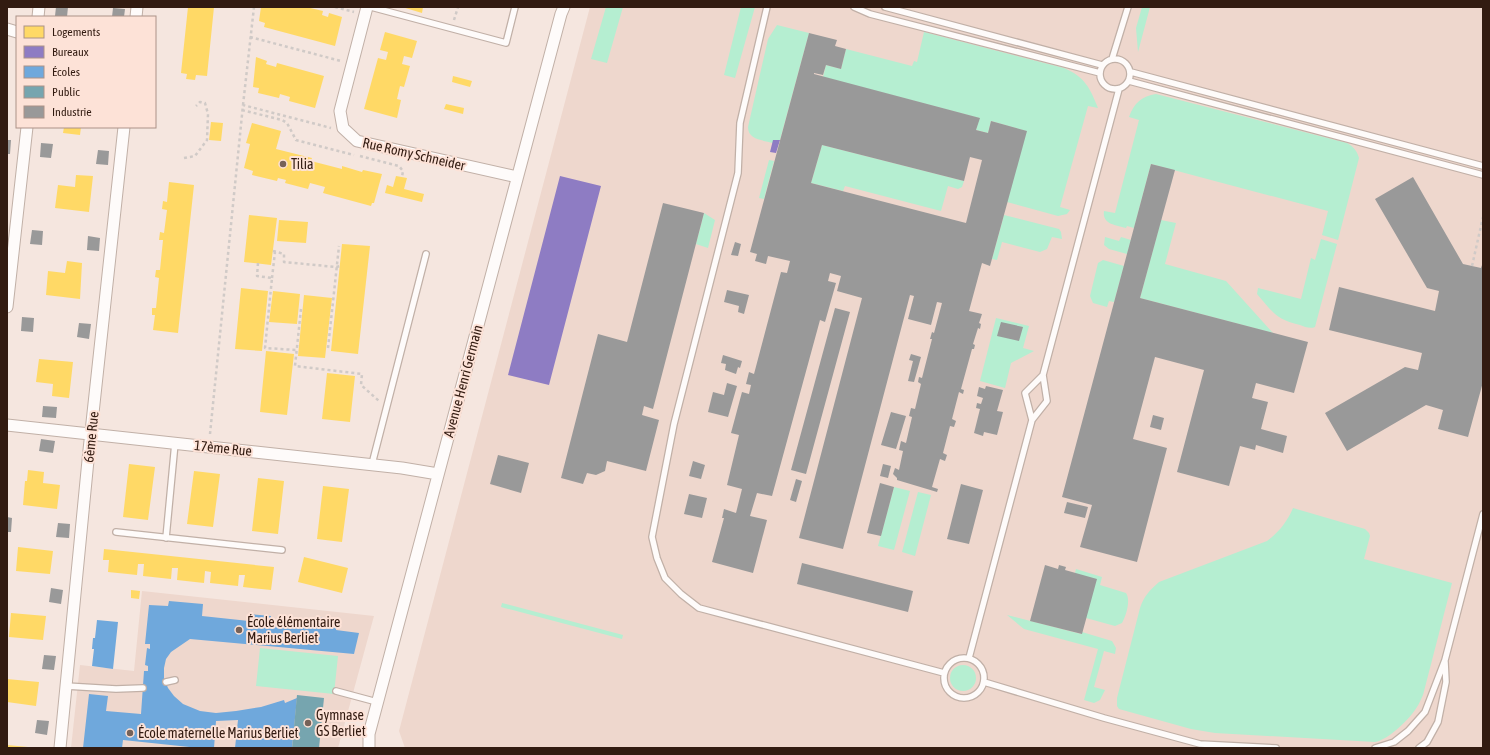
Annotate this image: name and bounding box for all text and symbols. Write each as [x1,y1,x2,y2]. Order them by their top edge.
legend [16,16,156,128]
text: Logements [52,25,100,39]
text: Bureaux [52,45,89,59]
text: Écoles [52,65,80,79]
text: Public [52,85,80,99]
text: Industrie [52,105,92,119]
street label: Rue Romy Schneider [361,134,468,174]
place label: Tilia [291,156,314,172]
marker: Tilia [278,159,288,169]
street label: Avenue Henri Germain [440,323,486,439]
street label: 6ème Rue [80,411,102,463]
street label: 17ème Rue [193,437,253,459]
place label: École élémentaire Marius Berliet [247,614,340,646]
marker: École élémentaire Marius Berliet [234,625,244,635]
place label: Gymnase GS Berliet [316,707,366,739]
marker: Gymnase GS Berliet [303,718,313,728]
place label: École maternelle Marius Berliet [138,725,299,741]
marker: École maternelle Marius Berliet [125,728,135,738]

